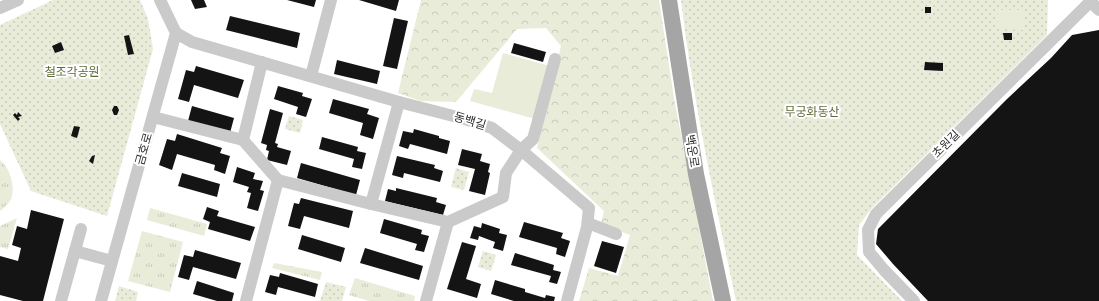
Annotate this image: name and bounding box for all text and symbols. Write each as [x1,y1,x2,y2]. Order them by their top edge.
park label: 철조각공원 [44,65,100,79]
park label: 무궁화동산 [784,105,840,119]
street label: 동백길 [452,109,488,133]
street label: 초원길 [929,127,963,161]
street label: 금호로 [133,131,155,167]
street label: 백운로 [682,134,702,168]

